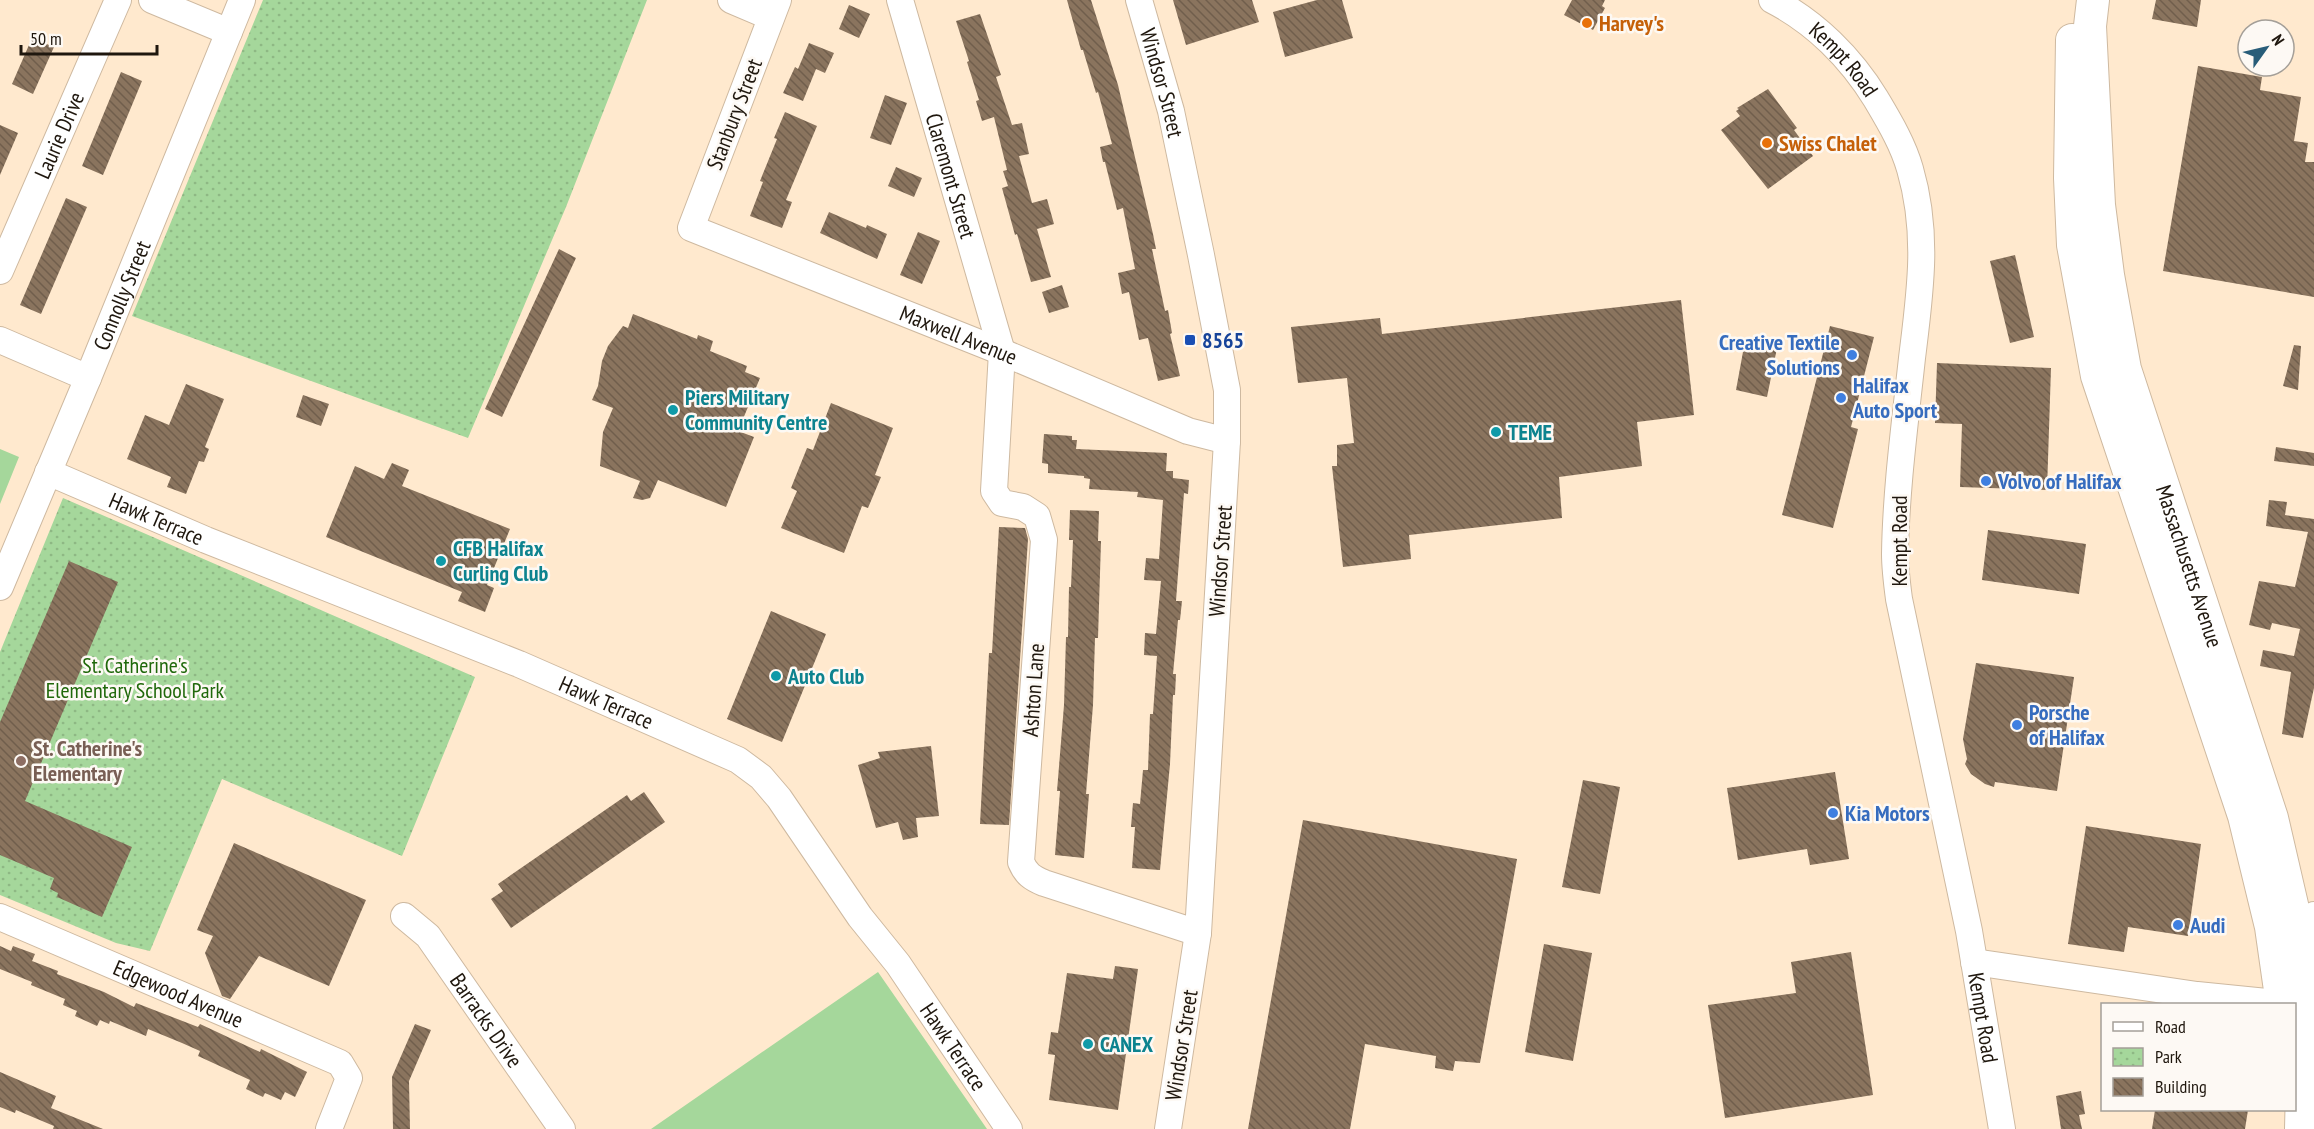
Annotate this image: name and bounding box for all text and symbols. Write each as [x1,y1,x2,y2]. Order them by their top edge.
place label: Harvey's [1599,9,1664,37]
marker: Harvey's [1580,16,1594,30]
street label: Kempt Road [1804,16,1885,102]
scale bar [21,18,158,56]
north arrow [2236,18,2296,78]
street label: Windsor Street [1134,25,1190,140]
text: 50 m [30,27,62,50]
text: N [2268,30,2289,49]
street label: Stanbury Street [700,54,768,174]
street label: Laurie Drive [28,88,90,183]
street label: Claremont Street [920,110,982,242]
place label: Swiss Chalet [1779,129,1877,157]
marker: Swiss Chalet [1760,136,1774,150]
street label: Connolly Street [87,236,157,354]
street label: Maxwell Avenue [896,299,1021,371]
place label: 8565 [1202,326,1244,354]
place label: Creative Textile Solutions [1719,328,1840,381]
marker: 8565 [1183,333,1197,347]
marker: Creative Textile Solutions [1845,348,1859,362]
place label: Halifax Auto Sport [1852,371,1938,424]
place label: Piers Military Community Centre [685,383,827,436]
marker: Halifax Auto Sport [1834,391,1848,405]
marker: Piers Military Community Centre [666,403,680,417]
place label: TEME [1508,418,1552,446]
marker: TEME [1489,425,1503,439]
place label: Volvo of Halifax [1997,467,2122,495]
marker: Volvo of Halifax [1979,474,1993,488]
street label: Massachusetts Avenue [2150,481,2229,651]
street label: Hawk Terrace [105,486,208,551]
street label: Kempt Road [1885,495,1913,587]
street label: Windsor Street [1202,504,1238,618]
place label: CFB Halifax Curling Club [453,534,549,587]
marker: CFB Halifax Curling Club [434,554,448,568]
street label: Ashton Lane [1016,642,1050,738]
park label: St. Catherine's Elementary School Park [46,651,225,704]
place label: Auto Club [787,662,864,690]
street label: Hawk Terrace [555,669,658,735]
marker: Auto Club [769,669,783,683]
place label: Porsche of Halifax [2029,698,2105,751]
marker: Porsche of Halifax [2010,718,2024,732]
place label: St. Catherine's Elementary [33,734,142,787]
marker: St. Catherine's Elementary [14,754,28,768]
place label: Kia Motors [1845,799,1930,827]
marker: Kia Motors [1826,806,1840,820]
place label: Audi [2189,911,2226,939]
marker: Audi [2171,918,2185,932]
street label: Edgewood Avenue [109,953,247,1034]
street label: Barracks Drive [444,968,529,1073]
street label: Kempt Road [1962,970,2005,1065]
street label: Windsor Street [1158,988,1204,1102]
street label: Hawk Terrace [914,997,993,1096]
legend [2101,1003,2296,1111]
text: Road [2155,1015,2186,1038]
place label: CANEX [1100,1030,1154,1058]
marker: CANEX [1081,1037,1095,1051]
text: Park [2155,1045,2182,1068]
text: Building [2155,1075,2207,1098]

